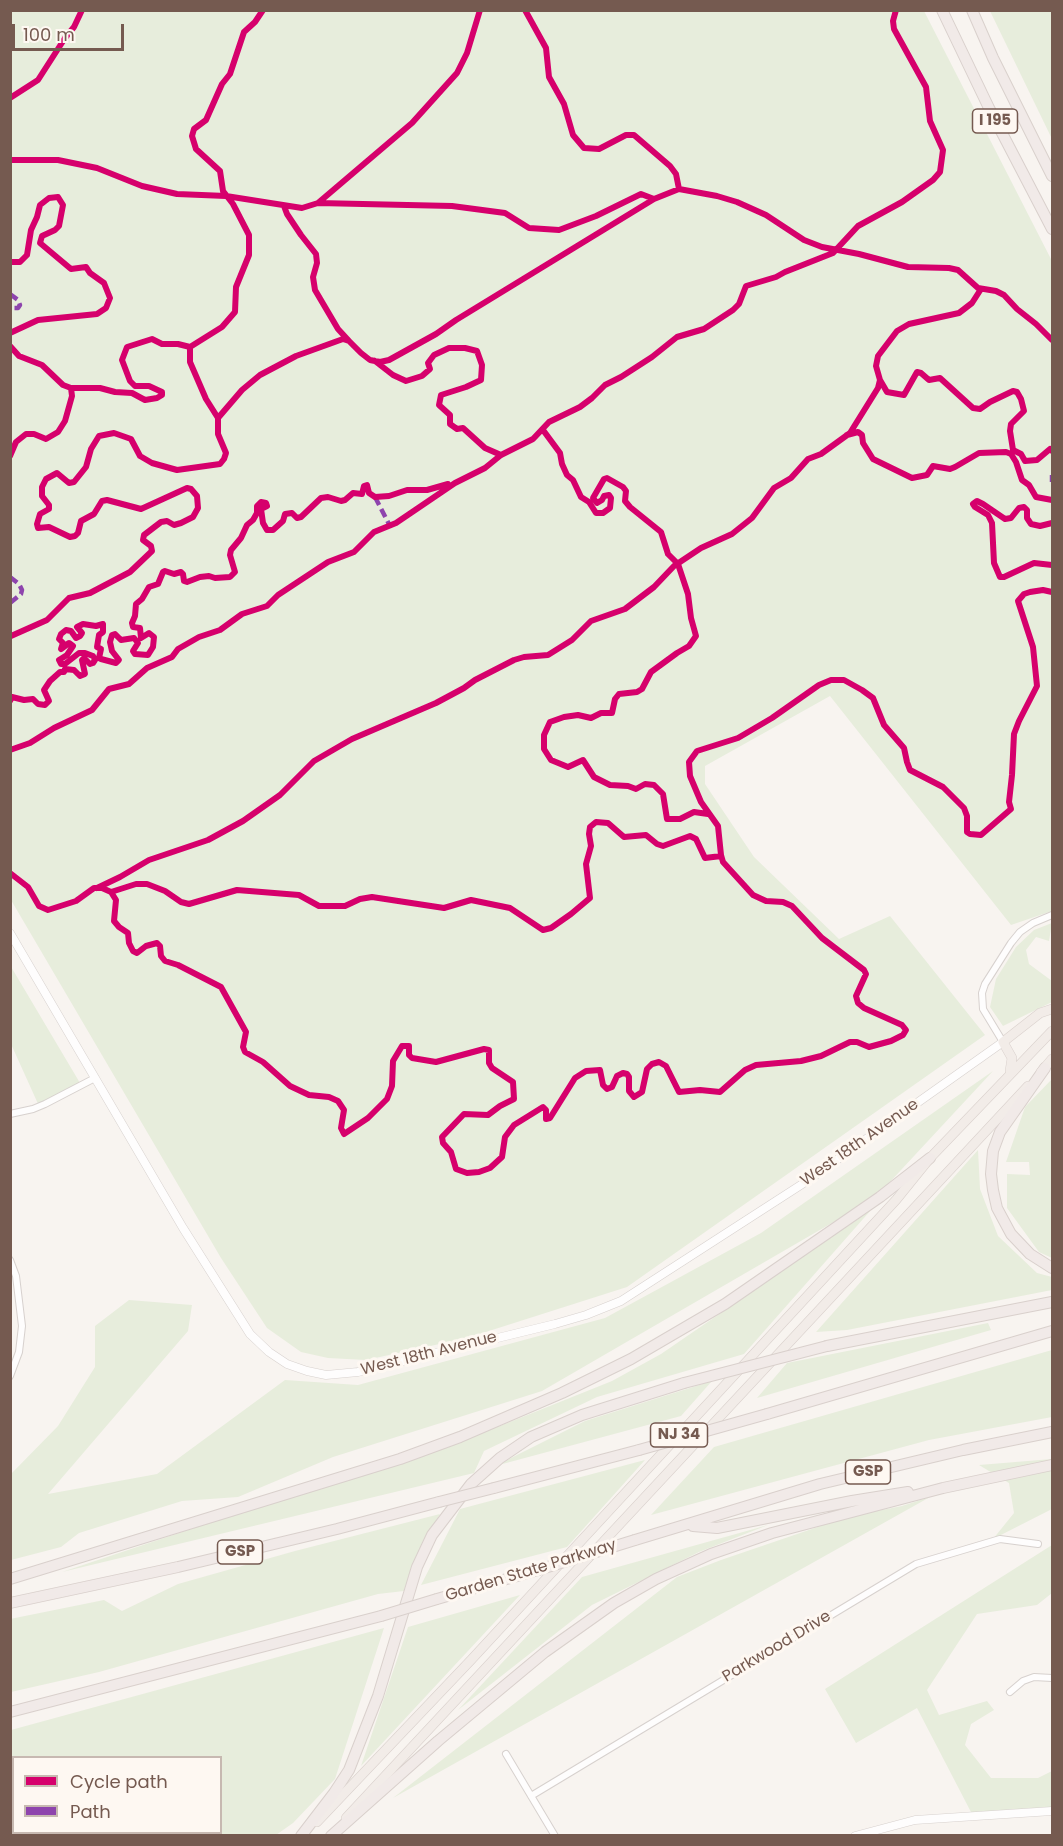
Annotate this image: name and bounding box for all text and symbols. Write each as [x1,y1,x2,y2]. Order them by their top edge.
scale bar [15,12,128,50]
text: 100 m [23,22,75,47]
road number: I 195 [972,109,1018,133]
street label: West 18th Avenue [797,1095,923,1191]
street label: West 18th Avenue [359,1328,499,1380]
road number: NJ 34 [650,1423,708,1447]
road number: GSP [846,1460,890,1484]
street label: Garden State Parkway [443,1536,619,1606]
road number: GSP [218,1540,262,1564]
street label: Parkwood Drive [719,1607,835,1687]
legend [12,1756,222,1834]
text: Cycle path [70,1769,168,1794]
text: Path [70,1799,111,1824]

